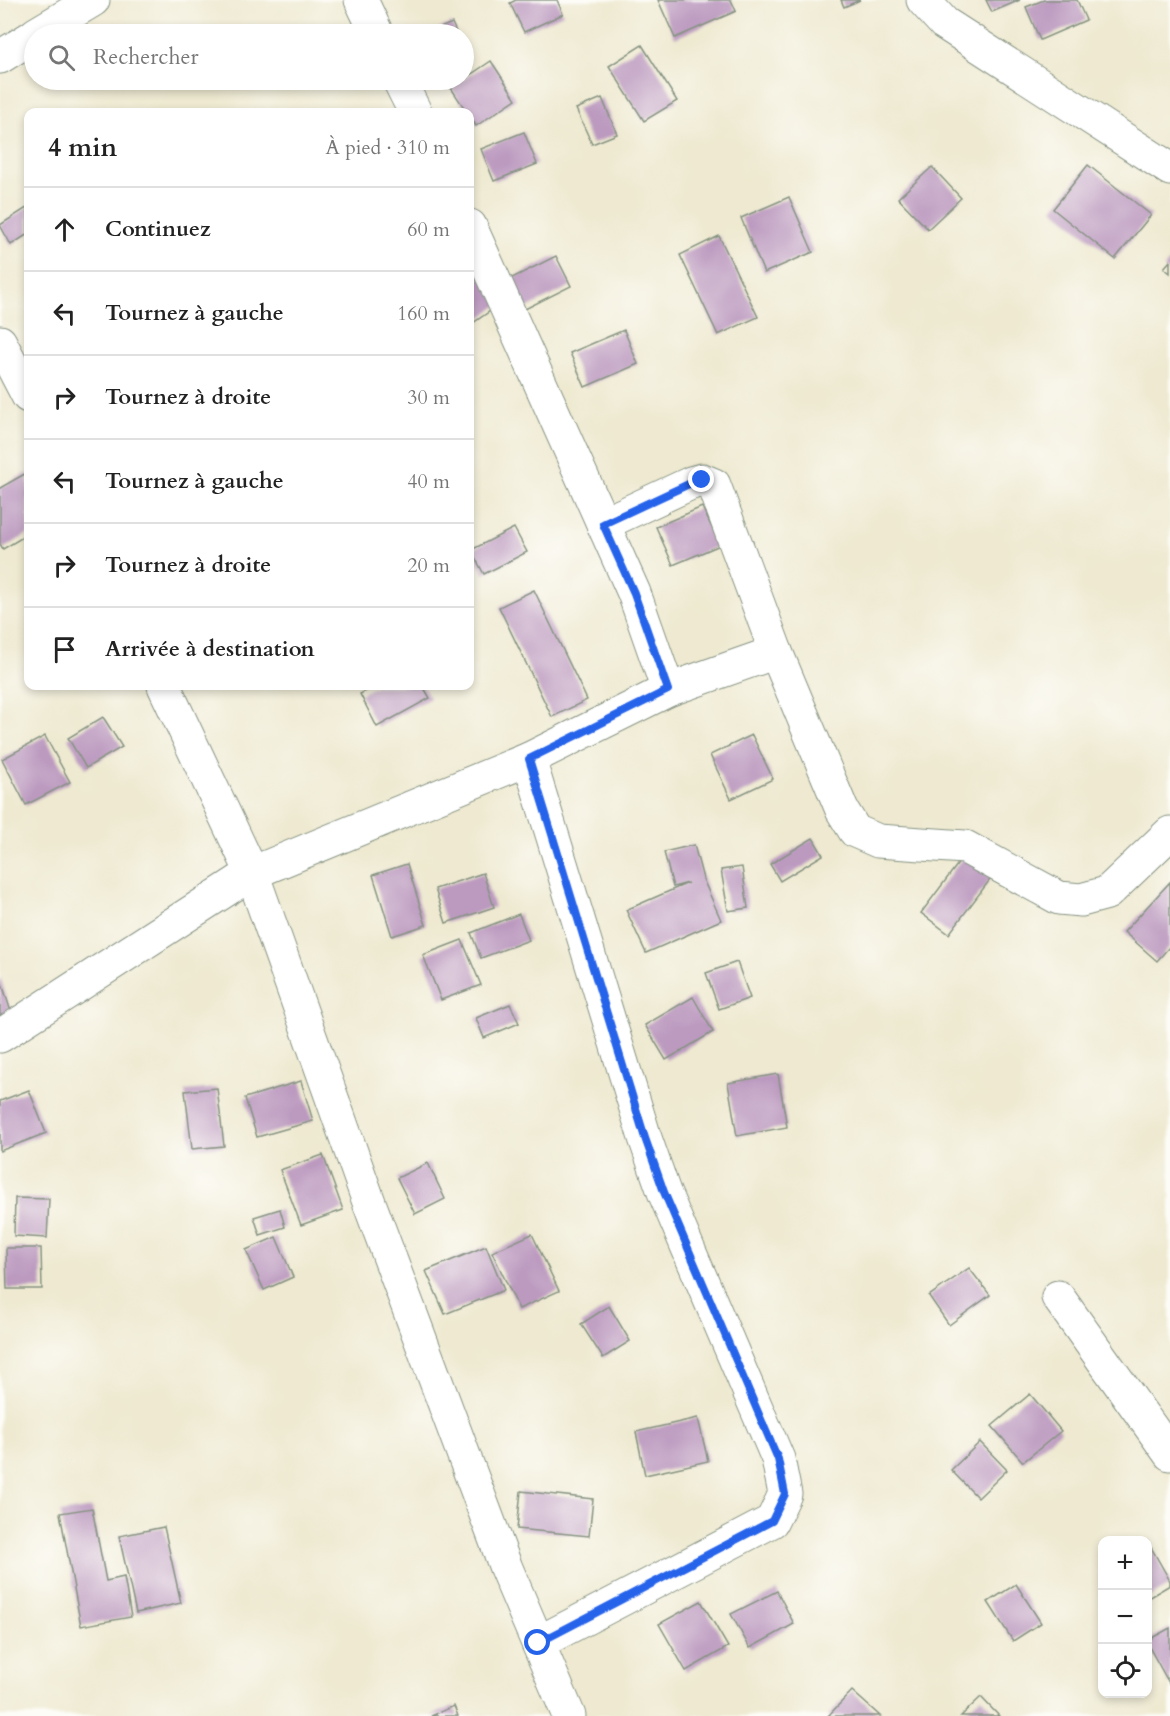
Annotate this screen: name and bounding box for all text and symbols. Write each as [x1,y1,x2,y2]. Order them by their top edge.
search box [24,24,474,90]
icon: search [45,41,78,74]
text: Rechercher [93,42,198,72]
text: 4 min [48,130,117,165]
text: À pied · 310 m [326,134,450,161]
icon: ahead [48,213,81,246]
text: Continuez [105,214,211,244]
text: 60 m [407,216,450,243]
icon: left [48,297,81,330]
text: Tournez à gauche [105,298,284,328]
text: 160 m [397,300,450,327]
icon: right [48,381,81,414]
text: Tournez à droite [105,382,271,412]
text: 30 m [407,384,450,411]
icon: left [48,465,81,498]
text: Tournez à gauche [105,466,284,496]
route end [688,466,714,492]
text: 40 m [407,468,450,495]
icon: right [48,549,81,582]
text: Tournez à droite [105,550,271,580]
text: 20 m [407,552,450,579]
icon: arrive [48,633,81,666]
text: Arrivée à destination [105,634,315,664]
map controls [1098,1536,1152,1698]
button: + [1098,1536,1152,1590]
button: − [1098,1590,1152,1644]
route start [524,1629,550,1655]
button: locate [1098,1644,1152,1698]

